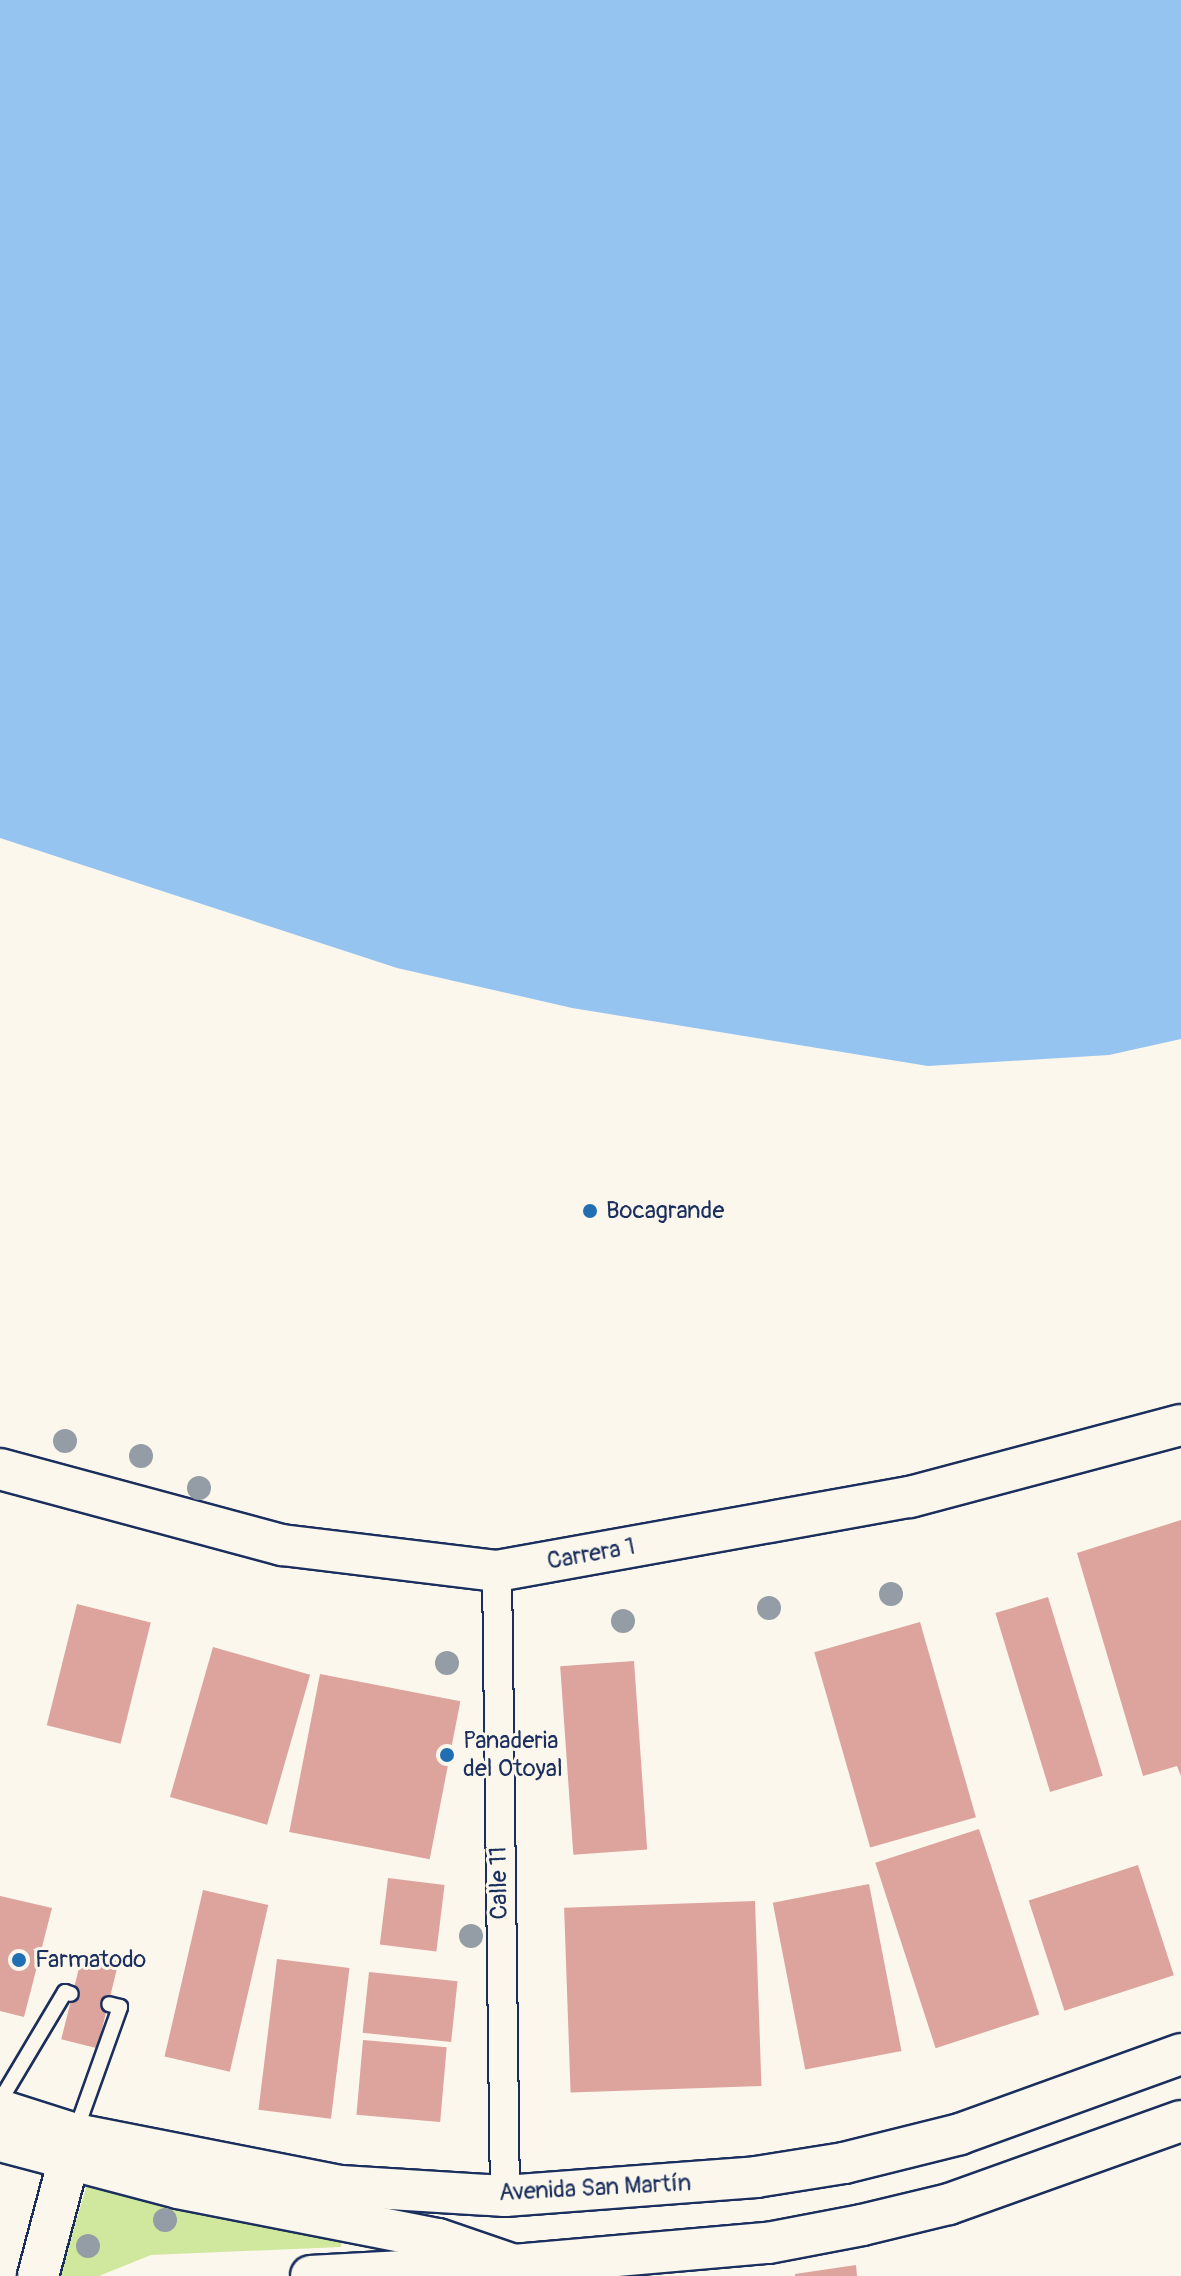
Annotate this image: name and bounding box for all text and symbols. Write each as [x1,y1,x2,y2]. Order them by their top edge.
place label: Bocagrande [606,1197,724,1225]
marker: Bocagrande [581,1202,599,1220]
street label: Carrera 1 [545,1532,637,1576]
place label: Panaderia del Otoyal [463,1727,563,1783]
marker: Panaderia del Otoyal [438,1746,456,1764]
street label: Calle 11 [484,1846,514,1920]
place label: Farmatodo [35,1946,146,1974]
marker: Farmatodo [10,1951,28,1969]
street label: Avenida San Martín [498,2169,692,2207]

